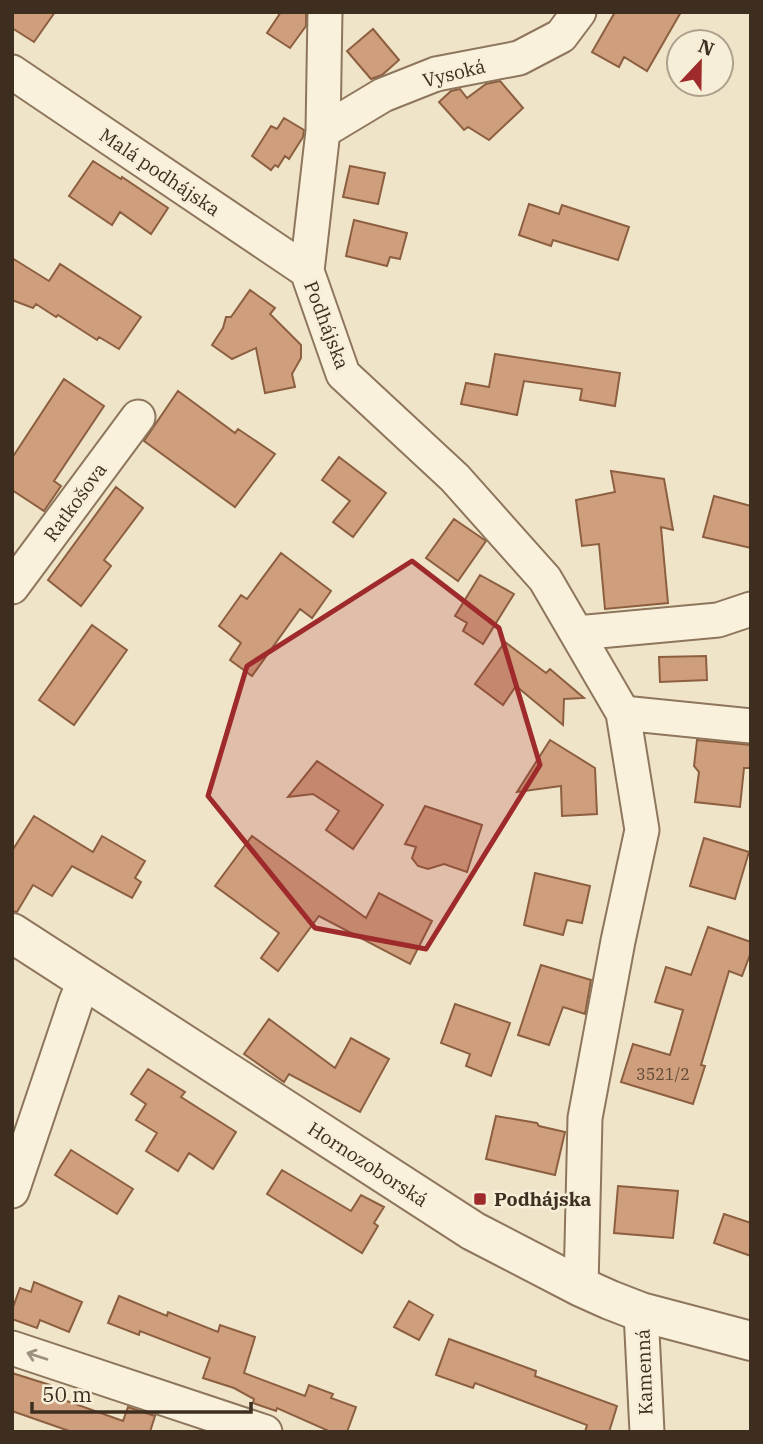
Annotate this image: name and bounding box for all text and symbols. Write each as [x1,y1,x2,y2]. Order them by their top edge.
north arrow [665,28,735,98]
text: N [695,33,718,61]
street label: Vysoká [420,54,488,92]
street label: Malá podhájska [95,123,225,221]
street label: Podhájska [299,277,355,373]
street label: Ratkošova [38,458,112,546]
house number: 3521/2 [636,1064,690,1084]
street label: Hornozoborská [303,1116,433,1212]
place label: Podhájska [494,1187,592,1211]
marker: Podhájska [472,1191,488,1207]
street label: Kamenná [630,1328,658,1416]
one-way arrow [27,1349,49,1361]
scale bar [32,1370,250,1414]
text: 50 m [42,1380,92,1408]

